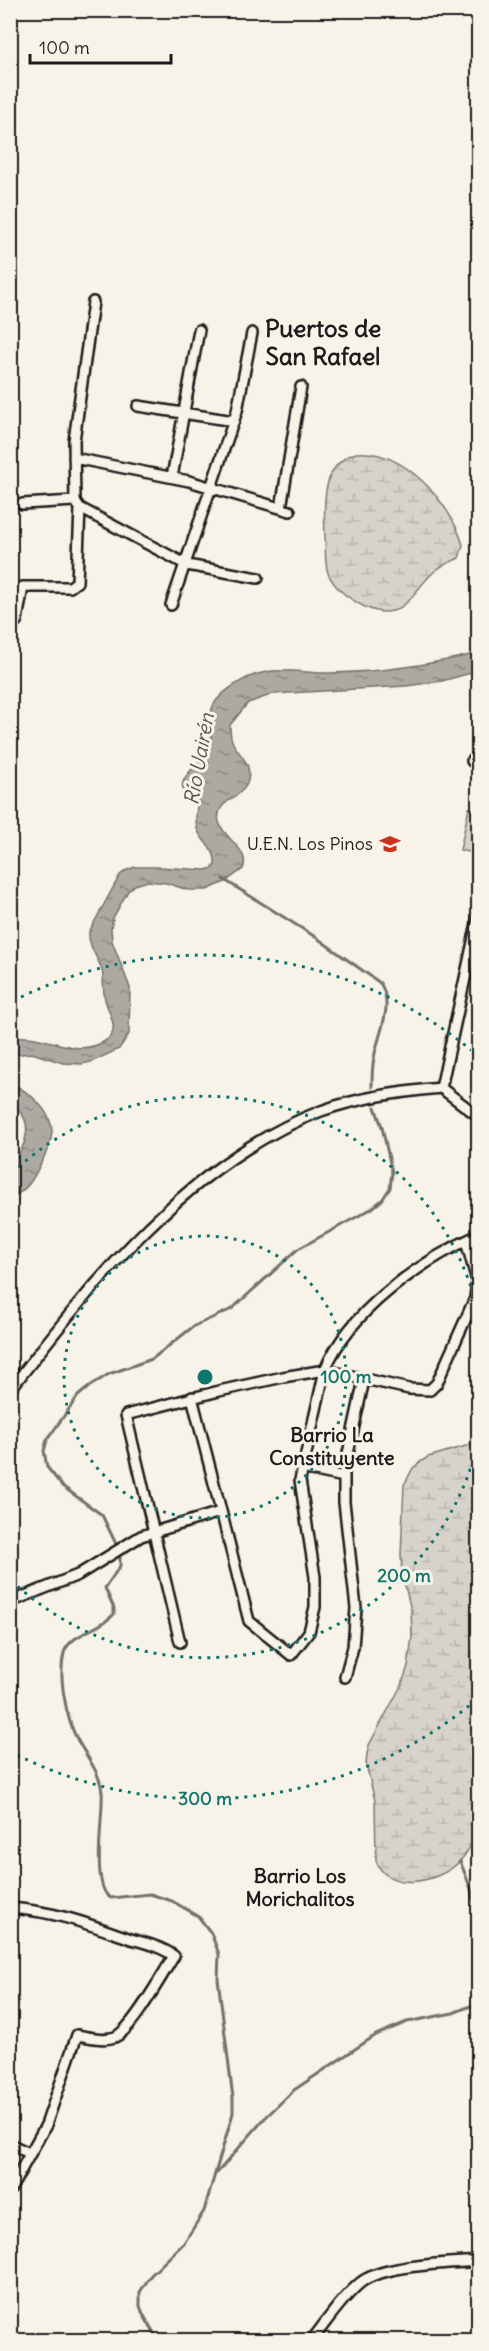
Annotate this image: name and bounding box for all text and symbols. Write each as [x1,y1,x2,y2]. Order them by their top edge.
scale bar [30,27,171,65]
text: 100 m [39,36,90,59]
district label: Puertos de San Rafael [265,313,381,371]
water label: Río Uairén [178,711,219,807]
place label: U.E.N. Los Pinos [247,832,373,855]
school or university icon: U.E.N. Los Pinos [378,832,402,856]
text: 100 m [321,1365,372,1388]
centre of rings [195,1367,215,1387]
district label: Barrio La Constituyente [269,1422,395,1470]
text: 200 m [377,1564,431,1587]
text: 300 m [178,1787,232,1810]
district label: Barrio Los Morichalitos [245,1863,355,1911]

